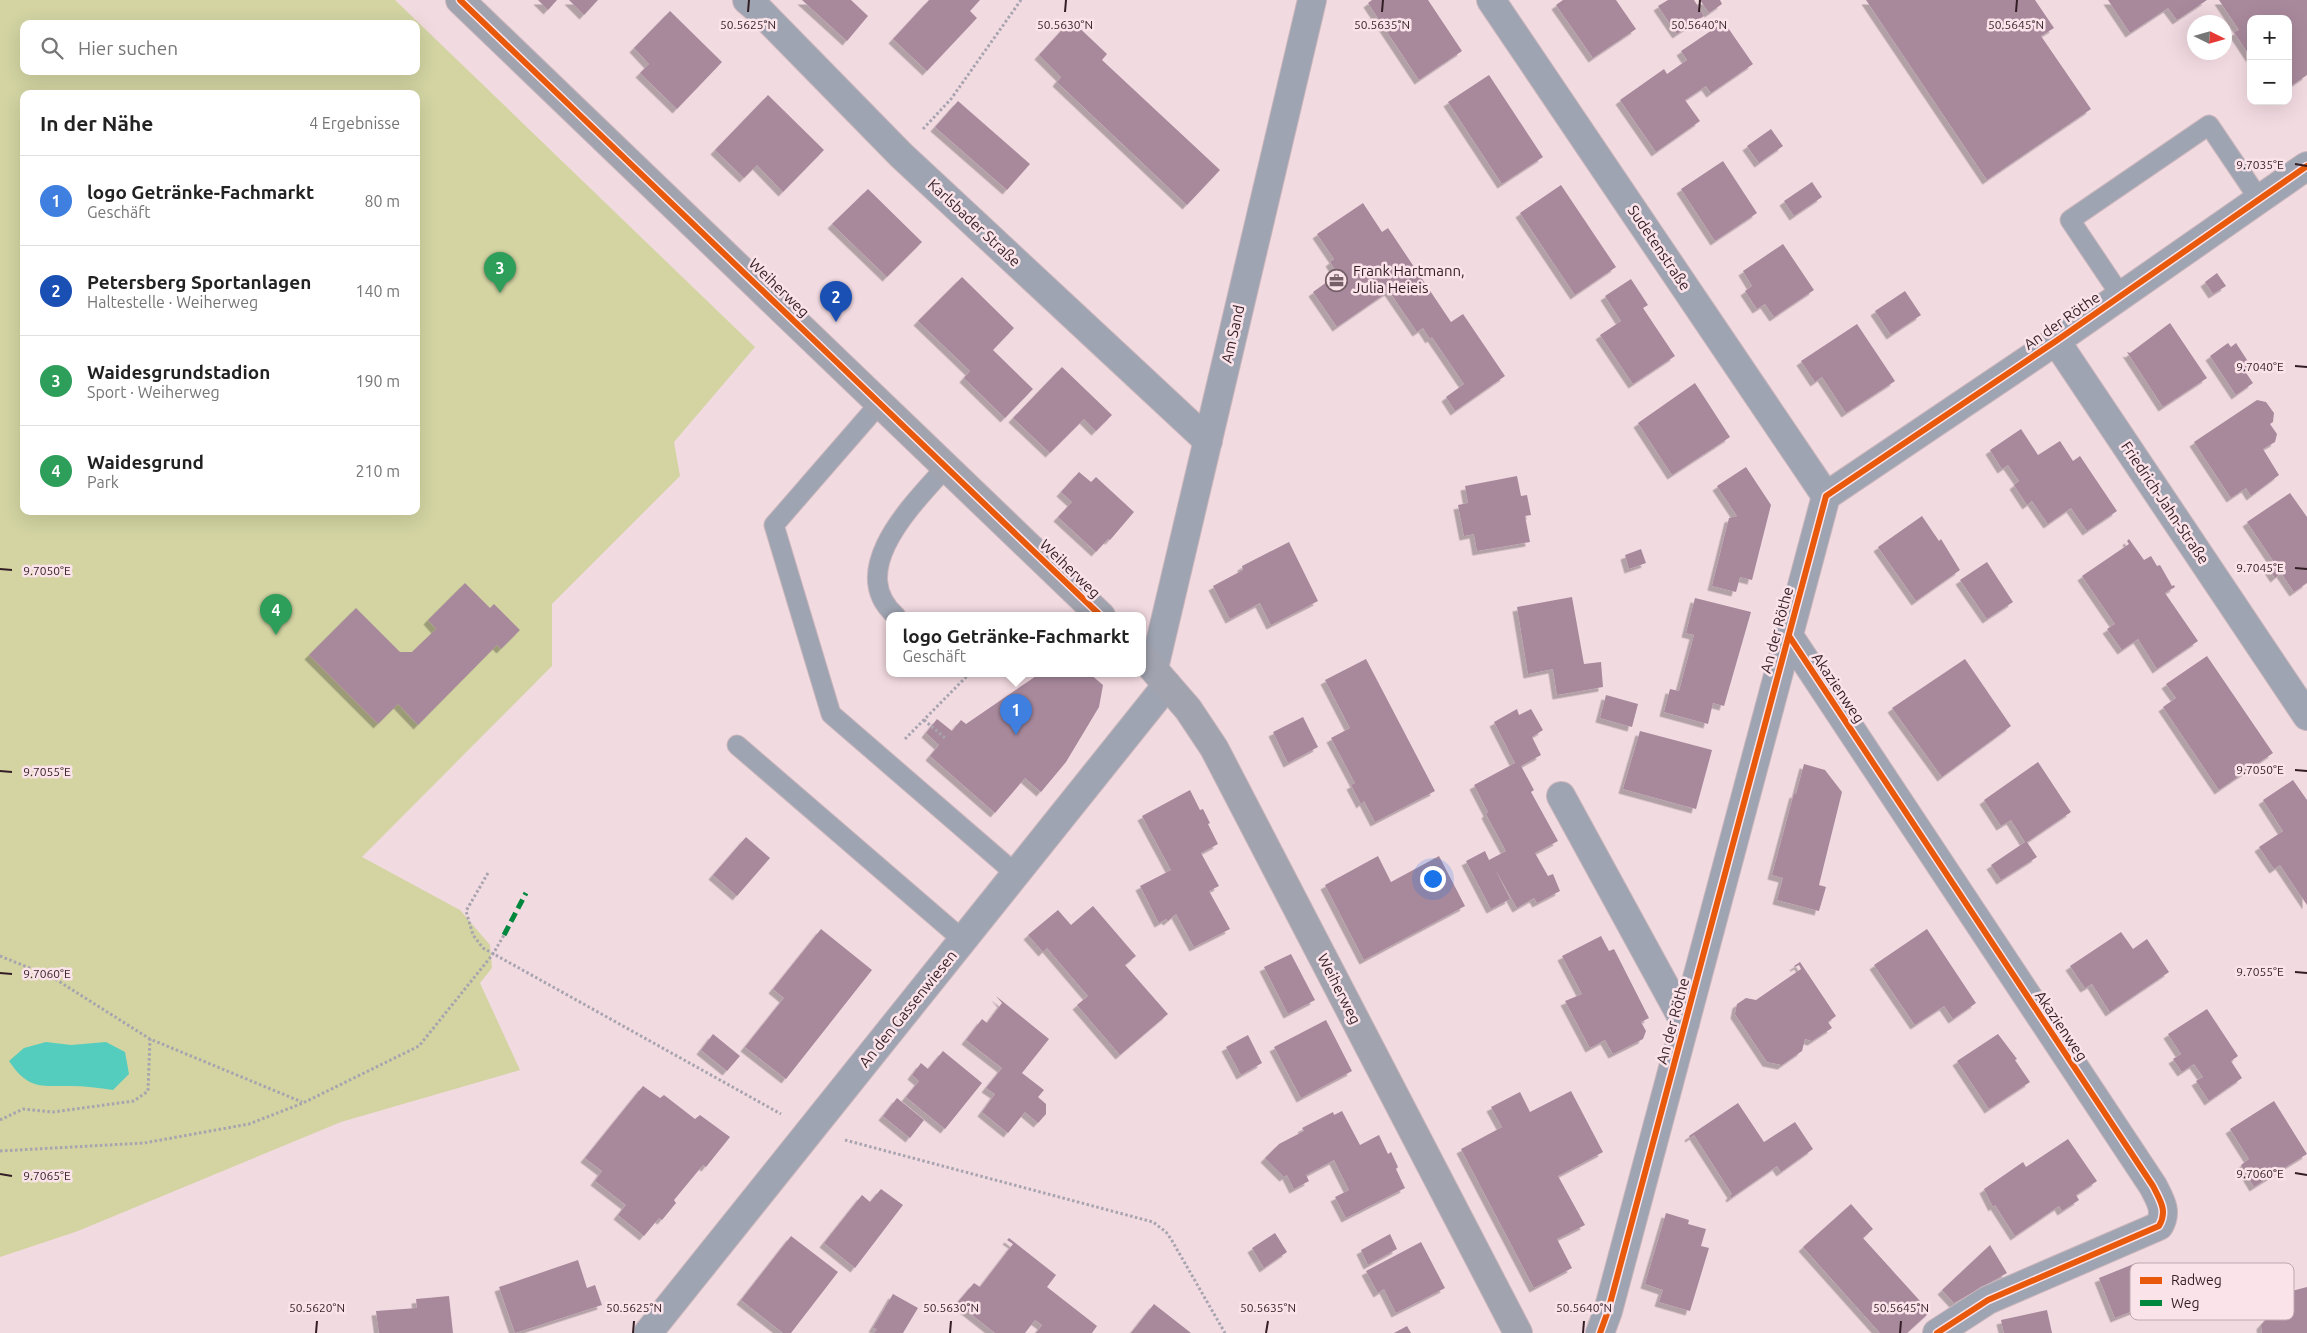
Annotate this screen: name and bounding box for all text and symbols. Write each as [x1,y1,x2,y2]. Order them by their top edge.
north arrow [2187,15,2232,60]
map controls [2247,15,2292,105]
button: + [2247,15,2292,60]
text: 50.5625°N [720,18,776,31]
text: 50.5630°N [1037,18,1093,31]
text: 50.5635°N [1354,18,1410,31]
text: 50.5640°N [1671,18,1727,31]
text: 50.5645°N [1988,18,2044,31]
search box [20,20,420,75]
icon: search [38,34,66,62]
text: Hier suchen [78,37,178,59]
button: − [2247,60,2292,105]
text: In der Nähe [40,111,153,135]
text: 4 Ergebnisse [309,114,400,132]
text: 9.7035°E [2236,158,2284,171]
street label: Karlsbader Straße [925,175,1024,270]
text: logo Getränke-Fachmarkt [87,181,314,203]
text: 1 [51,192,61,210]
text: 80 m [364,192,400,210]
street label: Sudetenstraße [1625,202,1694,294]
text: Geschäft [87,203,151,221]
pin: 3 [484,252,516,293]
street label: Weiherweg [746,255,813,320]
place label: Frank Hartmann, Julia Heieis [1353,262,1465,296]
office icon: Frank Hartmann, Julia Heieis [1325,268,1349,292]
text: Petersberg Sportanlagen [87,271,311,293]
pin: 2 [820,281,852,322]
text: 2 [51,282,61,300]
text: 140 m [355,282,400,300]
street label: An der Röthe [2020,288,2103,353]
text: Haltestelle · Weiherweg [87,293,258,311]
street label: Am Sand [1218,303,1247,365]
text: 9.7040°E [2236,360,2284,373]
text: Waidesgrundstadion [87,361,270,383]
text: 3 [51,372,61,390]
text: 190 m [355,372,400,390]
text: Sport · Weiherweg [87,383,220,401]
street label: Friedrich-Jahn-Straße [2118,438,2213,567]
text: Waidesgrund [87,451,204,473]
text: 4 [51,462,61,480]
text: 210 m [355,462,400,480]
text: Park [87,473,119,491]
street label: Weiherweg [1037,536,1104,601]
text: 9.7045°E [2236,561,2284,574]
text: 9.7050°E [23,564,71,577]
street label: An der Röthe [1757,585,1796,675]
pin: 4 [260,594,292,635]
popup [886,612,1146,677]
text: logo Getränke-Fachmarkt [902,625,1130,647]
text: Geschäft [902,647,966,665]
street label: Akazienweg [1809,649,1868,726]
pin: 1 [1000,694,1032,735]
text: 9.7050°E [2236,763,2284,776]
text: 9.7055°E [23,765,71,778]
your location [1420,866,1446,892]
street label: An den Gassenwiesen [855,947,960,1070]
street label: Weiherweg [1314,951,1364,1027]
text: 9.7055°E [2236,965,2284,978]
text: 9.7060°E [23,967,71,980]
street label: An der Röthe [1653,976,1692,1066]
street label: Akazienweg [2032,987,2091,1064]
text: 9.7060°E [2236,1167,2284,1180]
text: 9.7065°E [23,1169,71,1182]
legend [2130,1263,2294,1320]
text: Radweg [2171,1272,2222,1288]
text: Weg [2171,1295,2200,1311]
text: 50.5620°N [289,1301,345,1314]
text: 50.5625°N [606,1301,662,1314]
text: 50.5630°N [923,1301,979,1314]
text: 50.5635°N [1240,1301,1296,1314]
text: 50.5640°N [1556,1301,1612,1314]
text: 50.5645°N [1873,1301,1929,1314]

